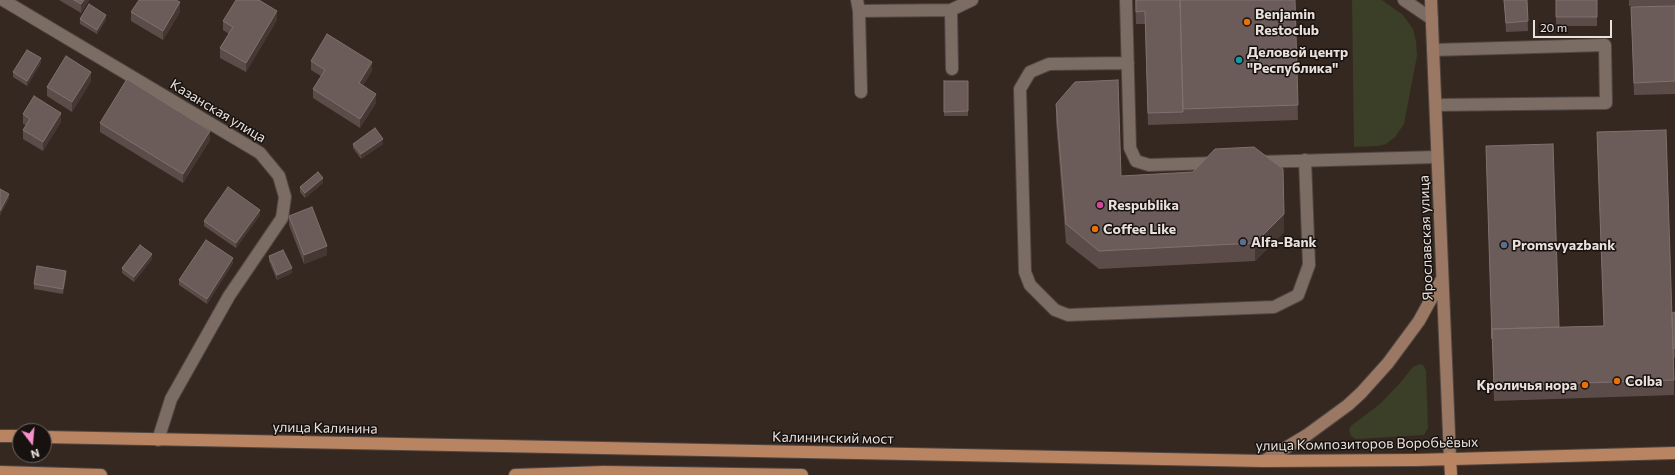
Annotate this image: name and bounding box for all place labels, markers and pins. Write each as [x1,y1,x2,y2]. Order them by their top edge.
place label: Benjamin Restoclub [1255,6,1319,38]
marker: Benjamin Restoclub [1242,17,1252,27]
place label: Деловой центр "Республика" [1247,44,1348,76]
marker: Деловой центр "Республика" [1234,55,1244,65]
place label: Respublika [1108,197,1179,213]
marker: Respublika [1095,200,1105,210]
place label: Coffee Like [1103,221,1176,237]
marker: Coffee Like [1090,224,1100,234]
place label: Alfa-Bank [1251,234,1317,250]
marker: Alfa-Bank [1238,237,1248,247]
place label: Promsvyazbank [1512,237,1615,253]
marker: Promsvyazbank [1499,240,1509,250]
place label: Colba [1625,373,1662,389]
marker: Colba [1612,376,1622,386]
place label: Кроличья нора [1477,377,1577,393]
marker: Кроличья нора [1580,380,1590,390]

